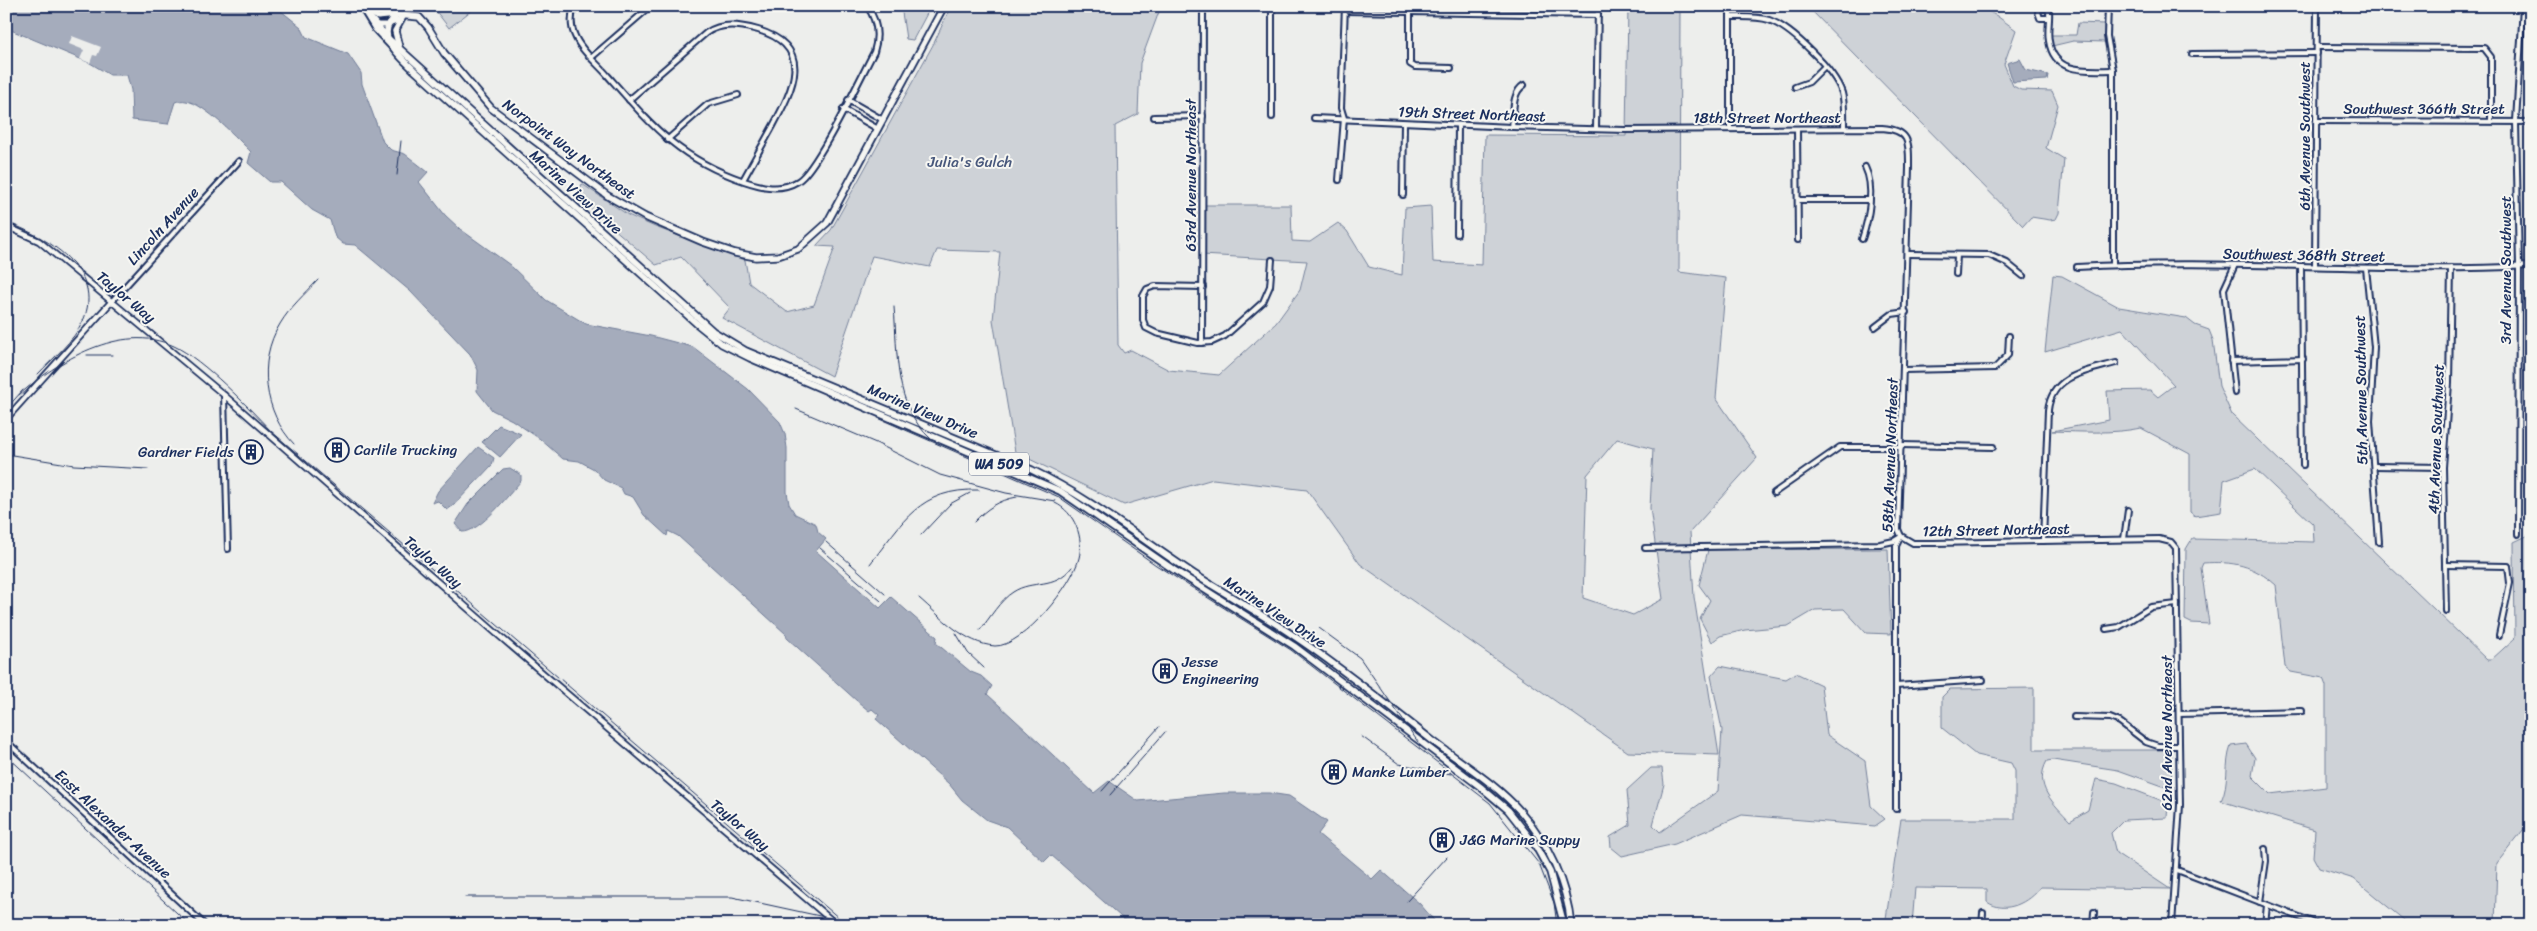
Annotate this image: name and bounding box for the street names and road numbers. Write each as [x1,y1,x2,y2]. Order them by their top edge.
street label: 6th Avenue Southwest [2292,61,2318,211]
street label: Norpoint Way Northeast [497,92,641,207]
street label: Southwest 366th Street [2343,96,2505,122]
street label: 63rd Avenue Northeast [1178,98,1204,251]
street label: 19th Street Northeast [1398,98,1547,130]
street label: 18th Street Northeast [1693,105,1841,131]
street label: Marine View Drive [523,143,629,241]
street label: Lincoln Avenue [120,181,206,271]
street label: 3rd Avenue Southwest [2493,195,2519,344]
street label: Southwest 368th Street [2223,241,2386,269]
street label: Taylor Way [90,264,162,330]
street label: 5th Avenue Southwest [2347,314,2375,465]
street label: 4th Avenue Southwest [2420,363,2452,514]
street label: Marine View Drive [863,376,983,446]
street label: 58th Avenue Northeast [1874,376,1906,533]
road number: WA 509 [969,452,1029,476]
street label: 12th Street Northeast [1922,516,2070,544]
street label: Taylor Way [398,529,469,595]
street label: Marine View Drive [1218,569,1332,655]
street label: 62nd Avenue Northeast [2154,654,2180,811]
street label: East Alexander Avenue [48,763,178,886]
street label: Taylor Way [704,792,776,858]

